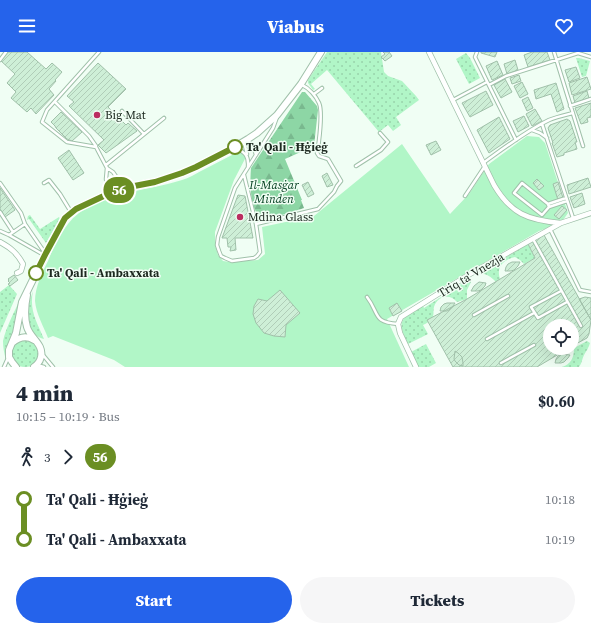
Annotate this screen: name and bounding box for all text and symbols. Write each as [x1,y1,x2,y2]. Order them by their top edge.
text: Viabus [267,14,324,39]
icon: menu [16,15,38,37]
icon: heart [553,15,575,37]
place label: Big Mat [105,107,146,123]
marker: Big Mat [92,110,102,120]
marker: Ta' Qali - Ħġieġ [227,139,243,155]
place label: Ta' Qali - Ħġieġ [246,139,328,155]
line badge: 56 [101,177,137,203]
park label: Il-Masġar Minden [248,177,300,207]
text: 56 [111,180,127,200]
place label: Mdina Glass [248,209,313,225]
marker: Mdina Glass [235,212,245,222]
street label: Triq ta' Vnezja [435,248,508,301]
marker: Ta' Qali - Ambaxxata [28,265,44,281]
place label: Ta' Qali - Ambaxxata [47,265,160,281]
map controls [543,319,579,355]
button: locate [543,319,579,355]
text: 4 min [16,378,73,408]
text: $0.60 [538,391,575,412]
text: 10:15 – 10:19 · Bus [16,408,120,425]
icon: walk [16,446,38,468]
icon: forward [57,446,79,468]
text: 56 [93,447,108,467]
text: 3 [44,449,51,466]
text: Ta' Qali - Ħġieġ [46,489,148,510]
text: 10:18 [545,491,575,508]
text: Ta' Qali - Ambaxxata [46,529,187,550]
text: 10:19 [545,531,575,548]
button: Start [16,577,292,623]
button: Tickets [300,577,575,623]

